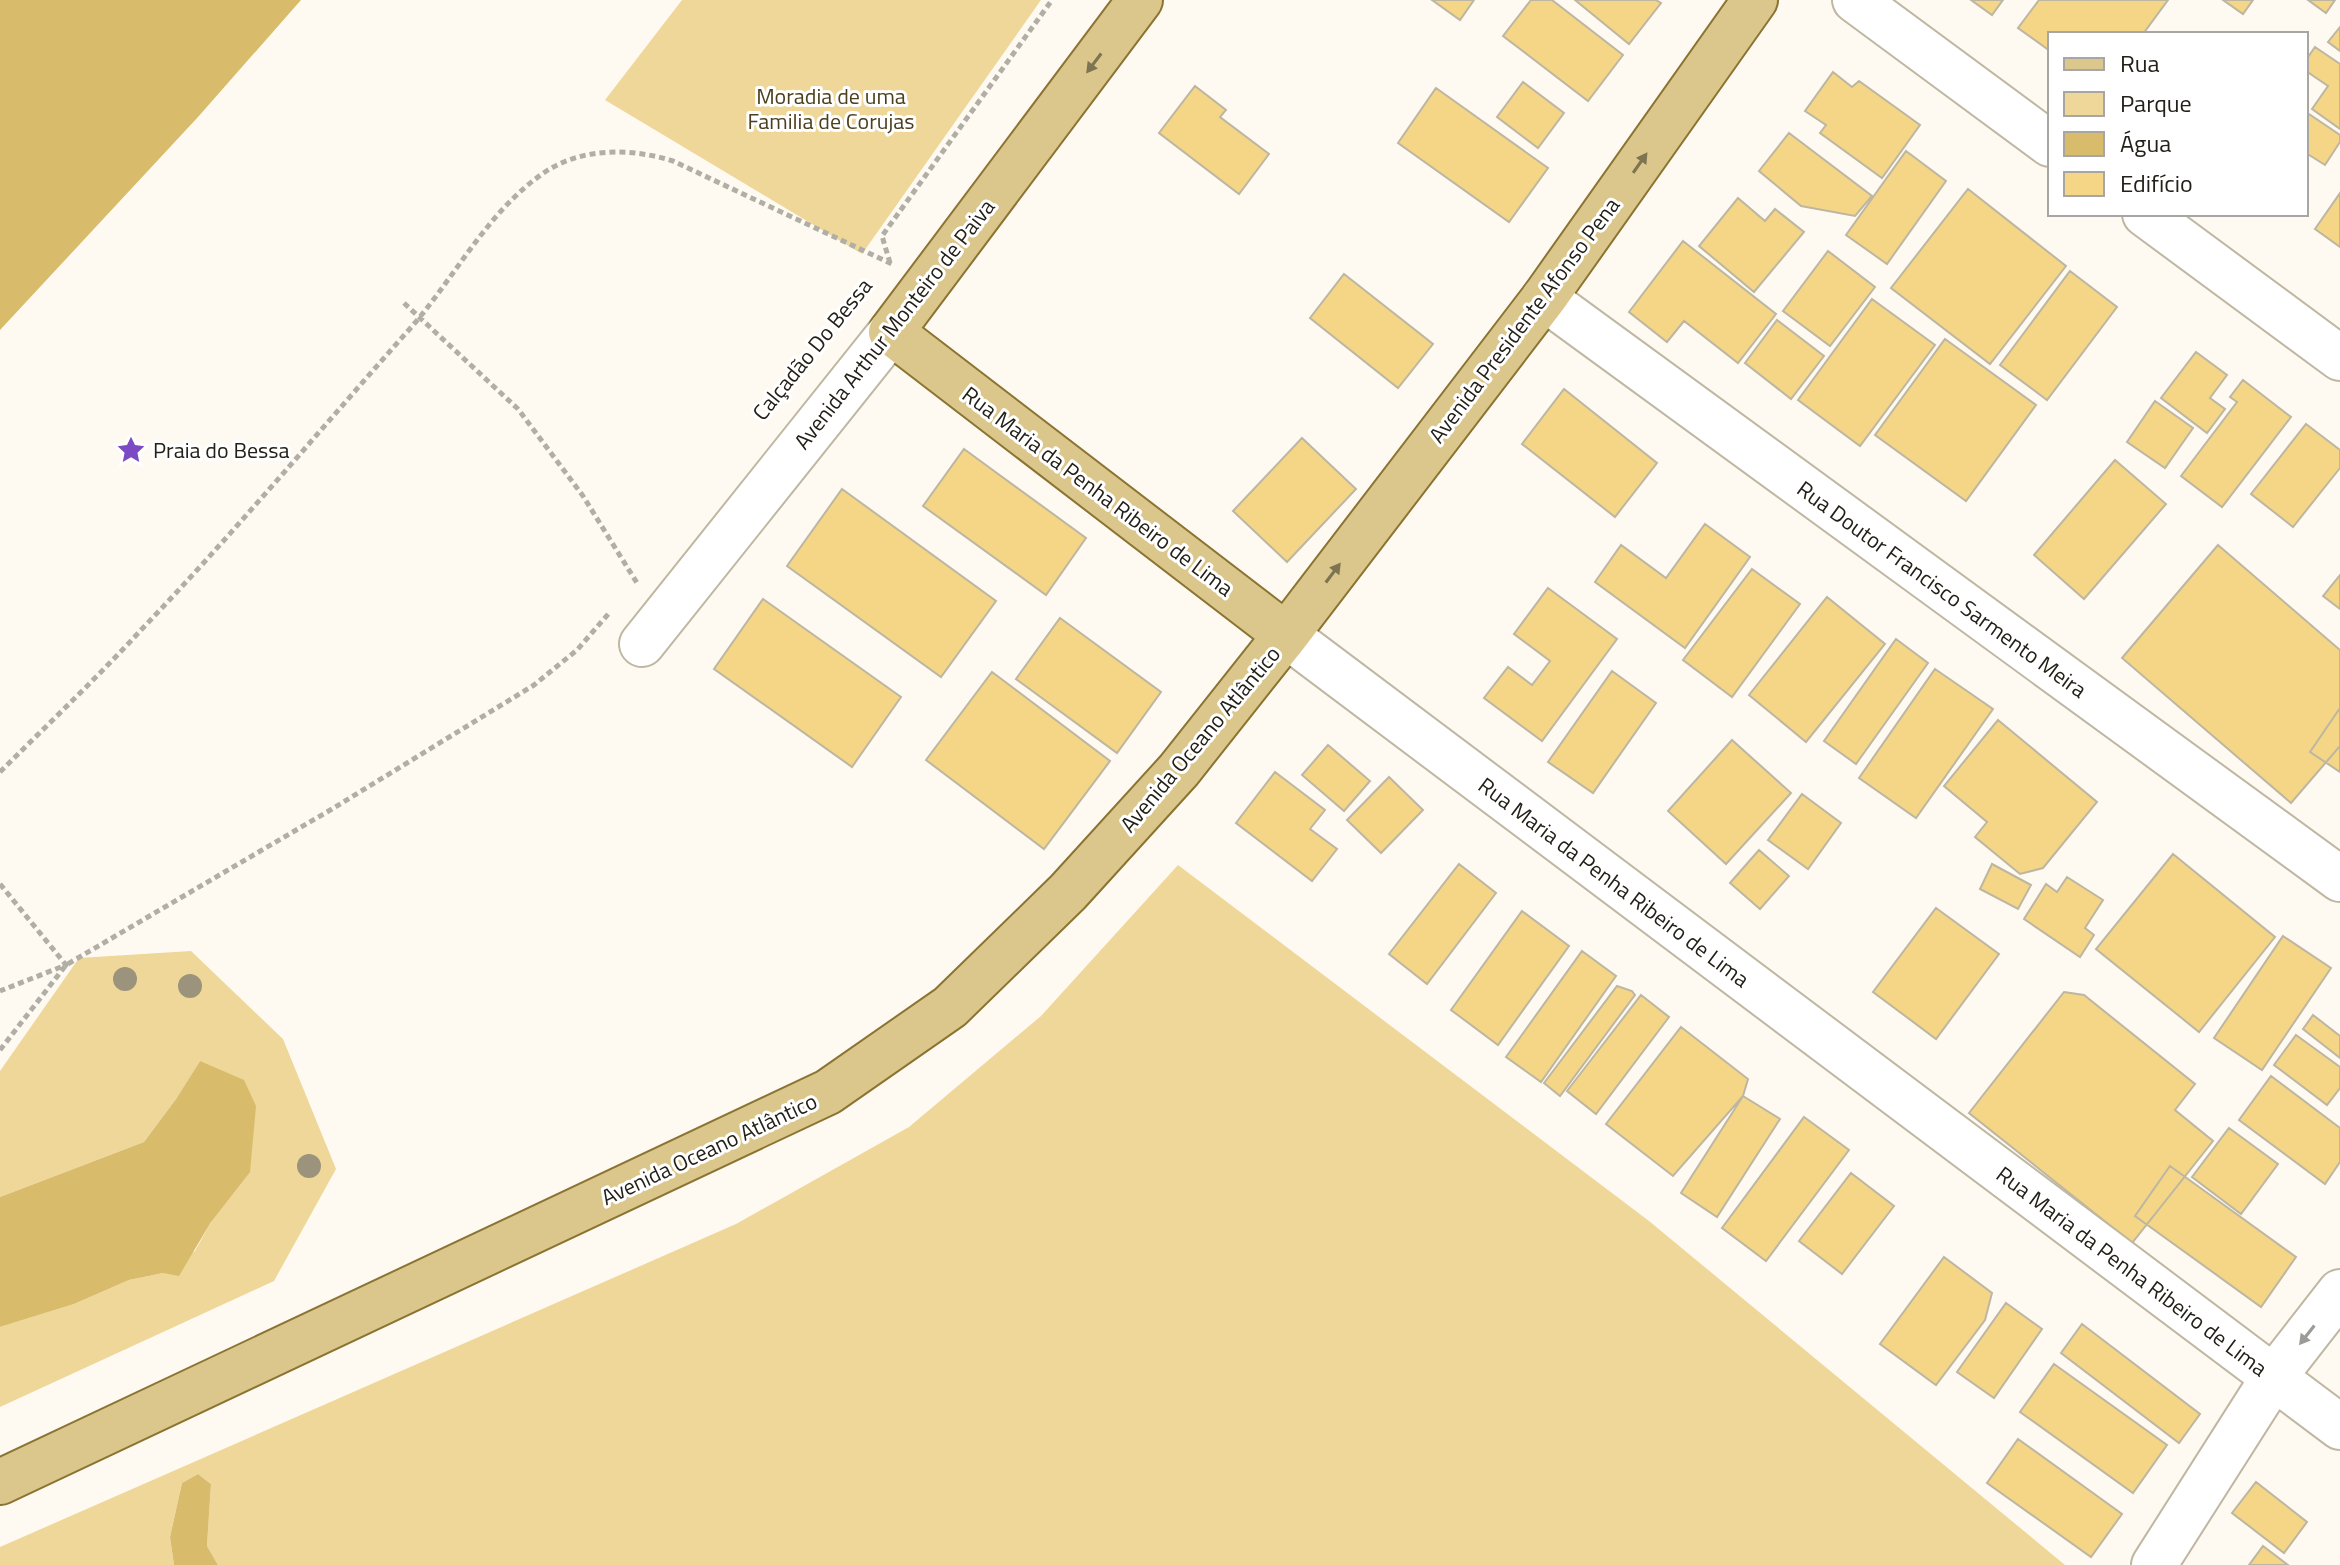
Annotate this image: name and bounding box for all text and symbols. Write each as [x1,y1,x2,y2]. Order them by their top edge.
legend [2048,32,2308,216]
text: Rua [2120,45,2159,81]
one-way arrow [1086,52,1102,73]
park label: Moradia de uma Familia de Corujas [747,79,915,138]
text: Parque [2120,85,2192,121]
text: Água [2120,125,2171,161]
one-way arrow [1632,152,1648,174]
text: Edifício [2120,165,2193,201]
street label: Avenida Presidente Afonso Pena [1420,190,1628,450]
street label: Avenida Arthur Monteiro de Paiva [785,191,1003,457]
street label: Calçadão Do Bessa [744,270,880,428]
street label: Rua Maria da Penha Ribeiro de Lima [955,378,1241,604]
place label: Praia do Bessa [153,433,290,467]
place icon: Praia do Bessa [116,435,146,465]
street label: Rua Doutor Francisco Sarmento Meira [1790,472,2094,706]
one-way arrow [1325,563,1341,583]
street label: Avenida Oceano Atlântico [1112,638,1288,840]
street label: Rua Maria da Penha Ribeiro de Lima [1471,769,1757,995]
street label: Avenida Oceano Atlântico [595,1084,823,1214]
street label: Rua Maria da Penha Ribeiro de Lima [1989,1158,2275,1384]
one-way arrow [2299,1325,2315,1345]

